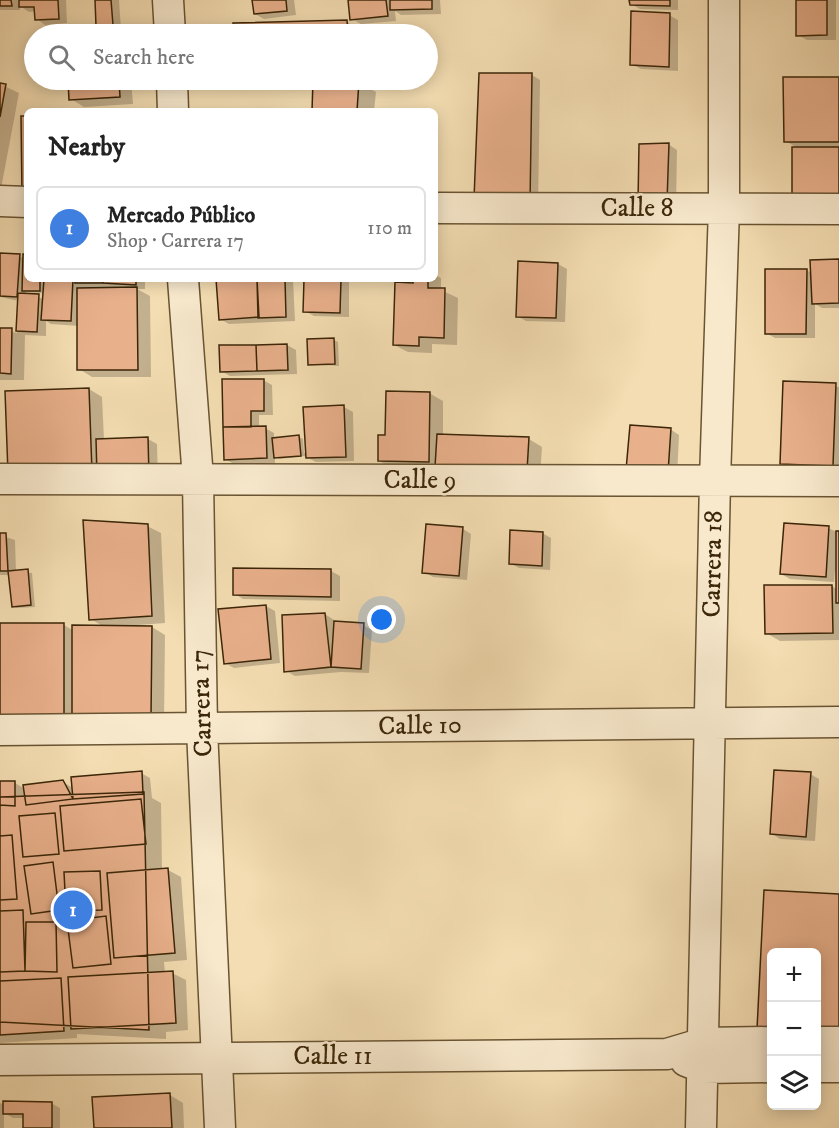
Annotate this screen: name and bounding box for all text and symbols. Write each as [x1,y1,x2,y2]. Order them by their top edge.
search box [24,24,438,90]
icon: search [45,41,78,74]
text: Search here [93,44,195,71]
text: Nearby [48,131,125,164]
street label: Calle 8 [600,192,674,225]
text: Mercado Público [107,202,255,229]
text: 1 [66,216,73,241]
text: 110 m [367,216,412,241]
text: Shop · Carrera 17 [107,229,244,254]
street label: Calle 9 [383,464,457,497]
street label: Carrera 18 [696,510,730,618]
your location [367,605,396,634]
street label: Carrera 17 [184,648,220,758]
street label: Calle 10 [378,709,462,743]
pin: 1 [54,888,92,932]
map controls [767,948,821,1110]
button: + [767,948,821,1002]
button: − [767,1002,821,1056]
street label: Calle 11 [293,1040,373,1073]
button: layers [767,1056,821,1110]

